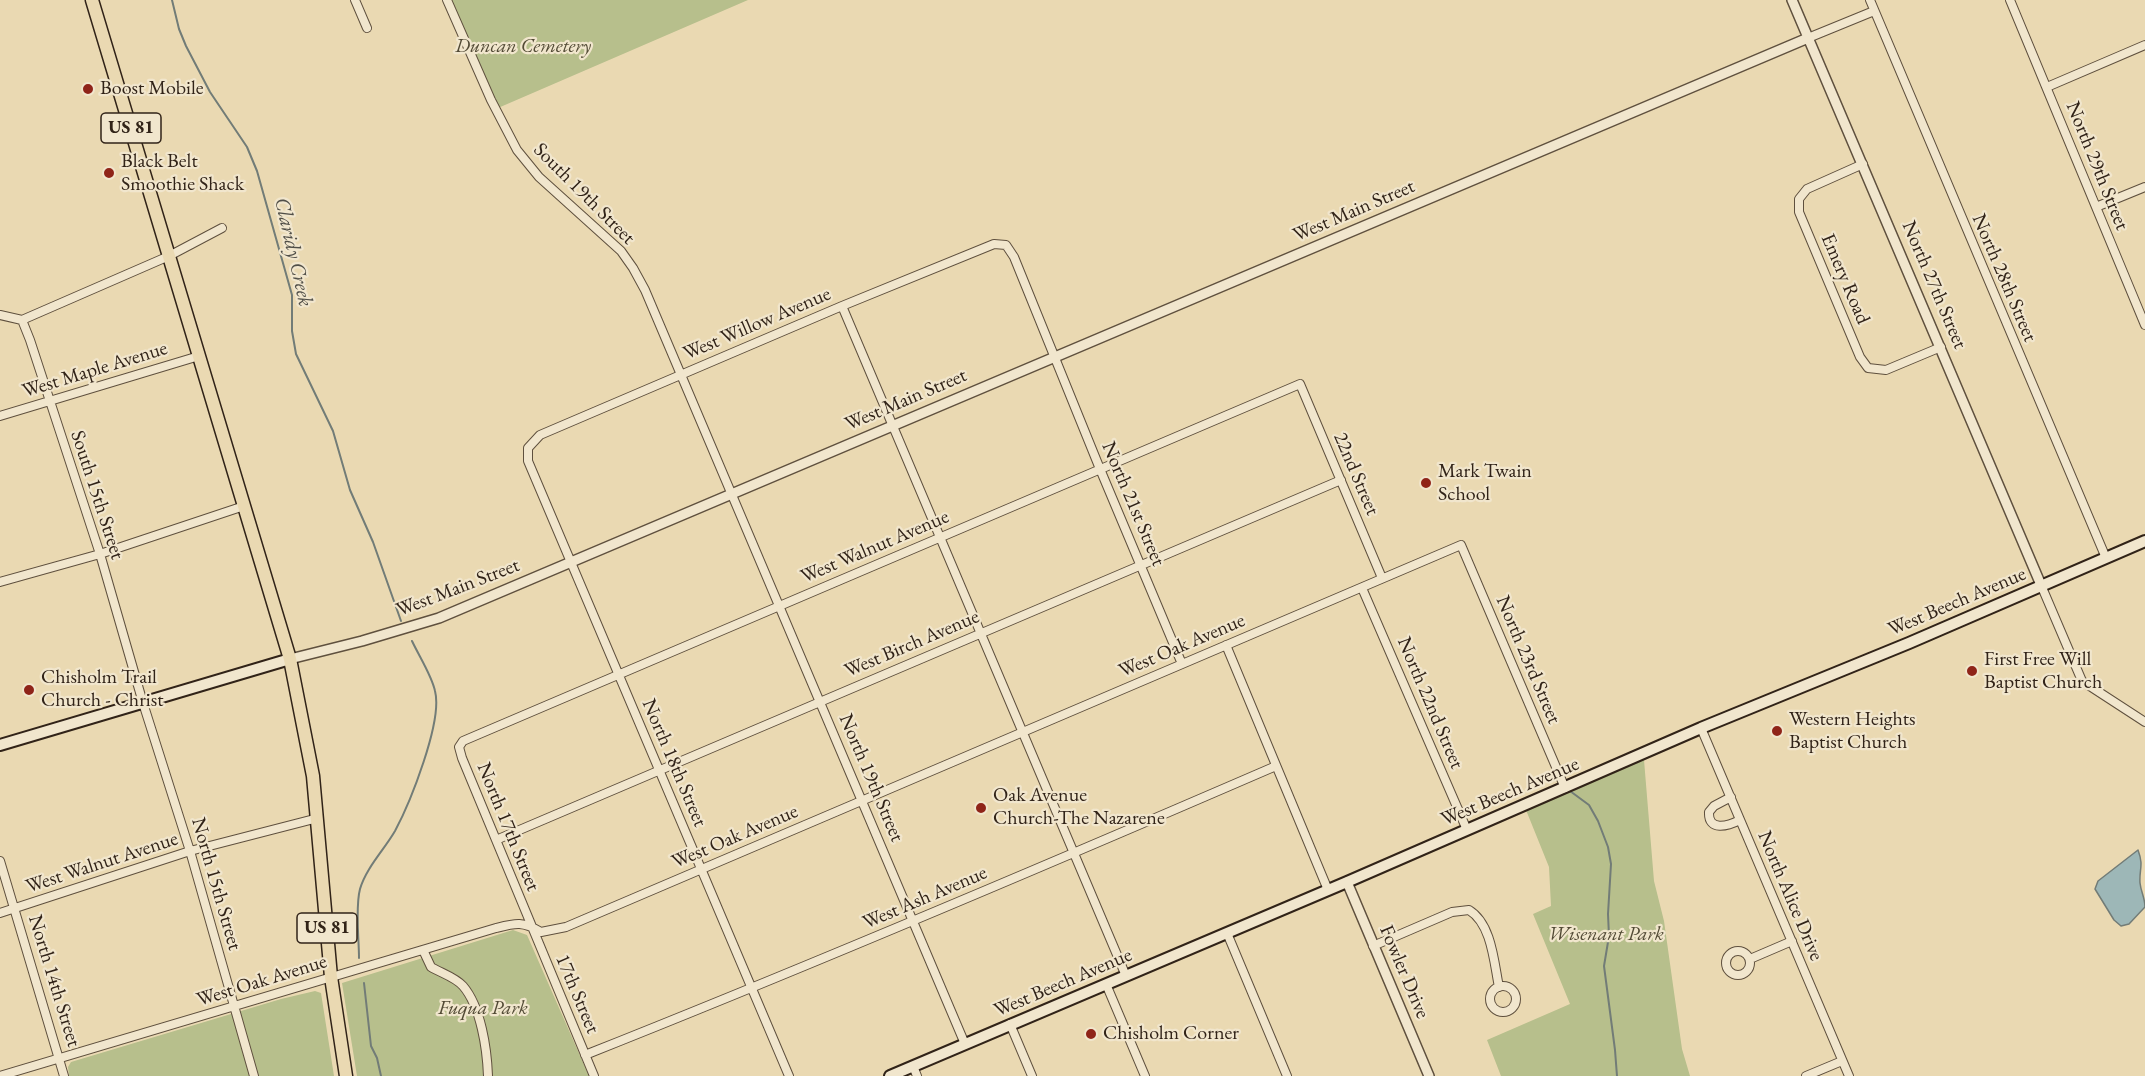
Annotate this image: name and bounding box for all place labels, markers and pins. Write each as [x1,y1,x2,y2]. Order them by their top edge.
place label: Boost Mobile [100,77,204,101]
marker: Boost Mobile [81,82,95,96]
place label: Black Belt Smoothie Shack [121,150,244,197]
marker: Black Belt Smoothie Shack [102,166,116,180]
place label: Mark Twain School [1438,460,1532,507]
marker: Mark Twain School [1419,476,1433,490]
place label: First Free Will Baptist Church [1984,648,2102,695]
marker: First Free Will Baptist Church [1965,664,1979,678]
place label: Chisholm Trail Church - Christ [41,666,163,713]
marker: Chisholm Trail Church - Christ [22,683,36,697]
place label: Western Heights Baptist Church [1789,708,1916,755]
marker: Western Heights Baptist Church [1770,724,1784,738]
place label: Oak Avenue Church-The Nazarene [993,784,1165,831]
marker: Oak Avenue Church-The Nazarene [974,801,988,815]
place label: Chisholm Corner [1103,1022,1239,1046]
marker: Chisholm Corner [1084,1027,1098,1041]

